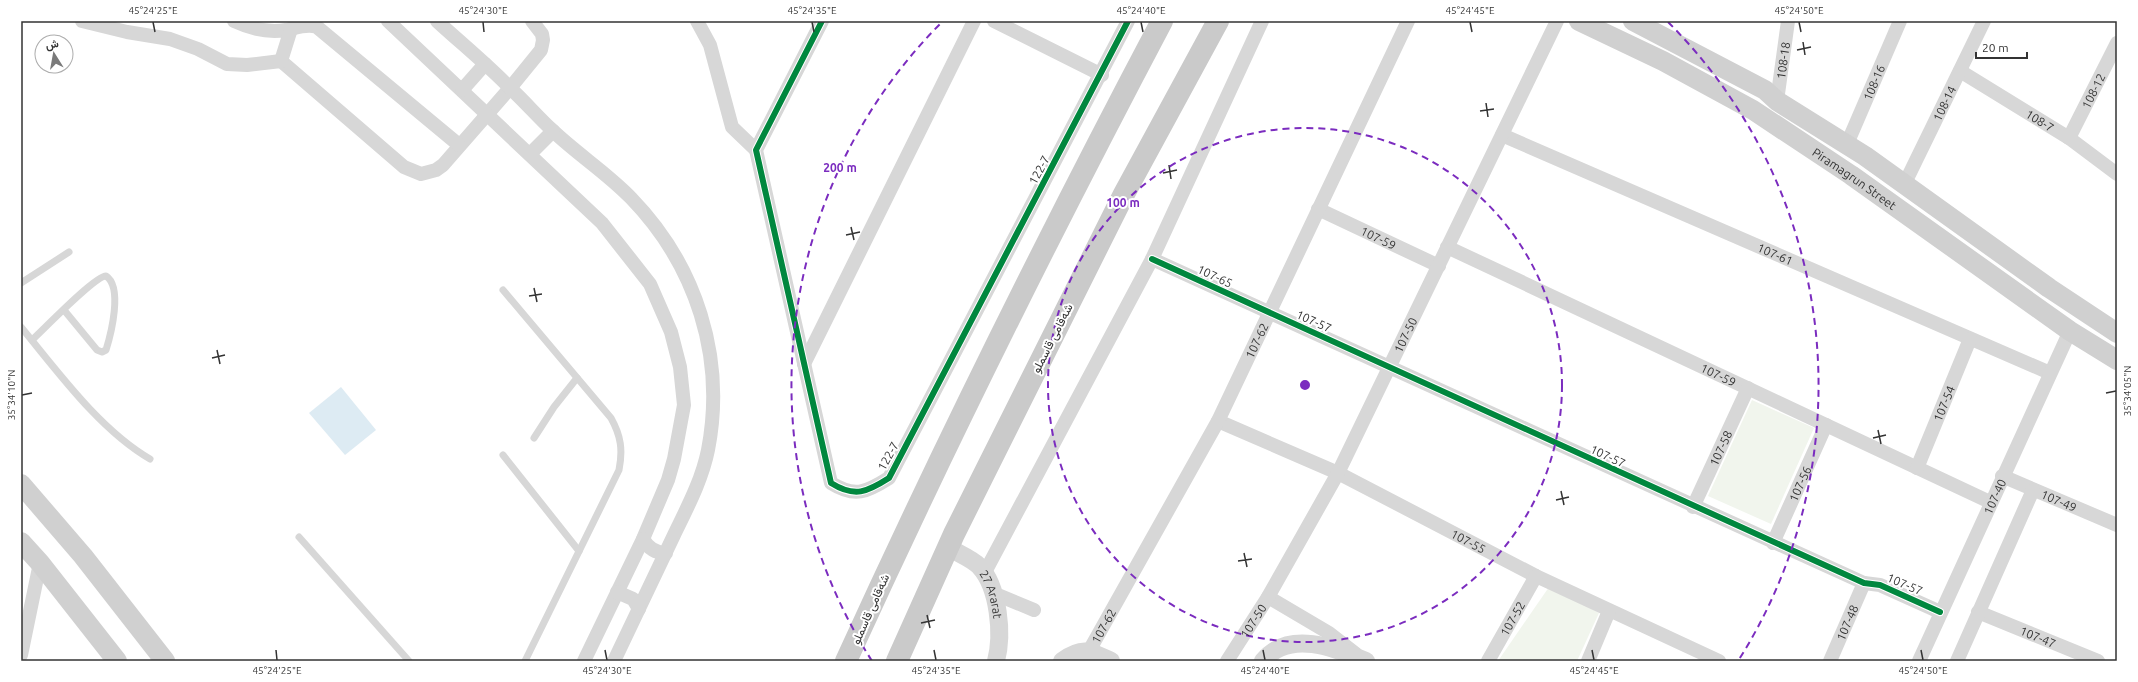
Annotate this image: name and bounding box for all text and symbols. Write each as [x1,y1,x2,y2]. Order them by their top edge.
text: 45°24'25"E [128,5,178,16]
text: 45°24'30"E [458,5,508,16]
text: 45°24'35"E [787,5,837,16]
text: 45°24'40"E [1116,5,1166,16]
text: 45°24'45"E [1445,5,1495,16]
text: 45°24'50"E [1774,5,1824,16]
north arrow [34,34,74,74]
scale bar [1976,34,2027,60]
text: ش [44,37,60,52]
street label: 108-18 [1774,41,1792,80]
text: 20 m [1982,41,2009,54]
street label: 108-16 [1860,63,1887,102]
street label: 108-12 [2079,71,2107,110]
street label: 108-14 [1930,83,1958,123]
street label: 108-7 [2024,107,2057,134]
street label: Piramagrun Street [1810,145,1899,212]
street label: 122-7 [1026,153,1052,187]
text: 200 m [823,161,857,174]
text: 100 m [1106,196,1140,209]
street label: 107-59 [1359,224,1398,251]
street label: 107-61 [1756,240,1795,267]
street label: 107-65 [1195,262,1235,290]
street label: شەقامی قاسملو [1029,301,1077,376]
street label: 107-57 [1294,307,1334,335]
street label: 107-50 [1391,315,1419,354]
street label: 107-62 [1242,321,1270,360]
street label: 107-59 [1699,361,1738,388]
text: 35°34'05"N [2122,366,2133,416]
text: 35°34'10"N [6,370,17,420]
centre of rings [1298,378,1312,392]
street label: 107-54 [1930,383,1957,423]
street label: 107-58 [1707,428,1734,468]
street label: 122-7 [875,439,901,473]
street label: 107-57 [1588,442,1628,470]
street label: 107-56 [1786,464,1813,503]
street label: 107-40 [1981,477,2008,516]
street label: 107-49 [2039,487,2079,514]
street label: 107-55 [1449,527,1488,555]
street label: 27 Ararat [978,567,1005,619]
street label: 107-57 [1885,571,1925,597]
street label: شەقامی قاسملو [849,572,893,647]
street label: 107-52 [1497,599,1527,638]
street label: 107-50 [1237,601,1269,640]
street label: 107-48 [1833,603,1860,642]
street label: 107-62 [1088,606,1118,645]
street label: 107-47 [2018,623,2058,650]
text: 45°24'25"E [252,665,302,676]
text: 45°24'30"E [582,665,632,676]
text: 45°24'35"E [911,665,961,676]
text: 45°24'40"E [1240,665,1290,676]
text: 45°24'45"E [1569,665,1619,676]
text: 45°24'50"E [1898,665,1948,676]

